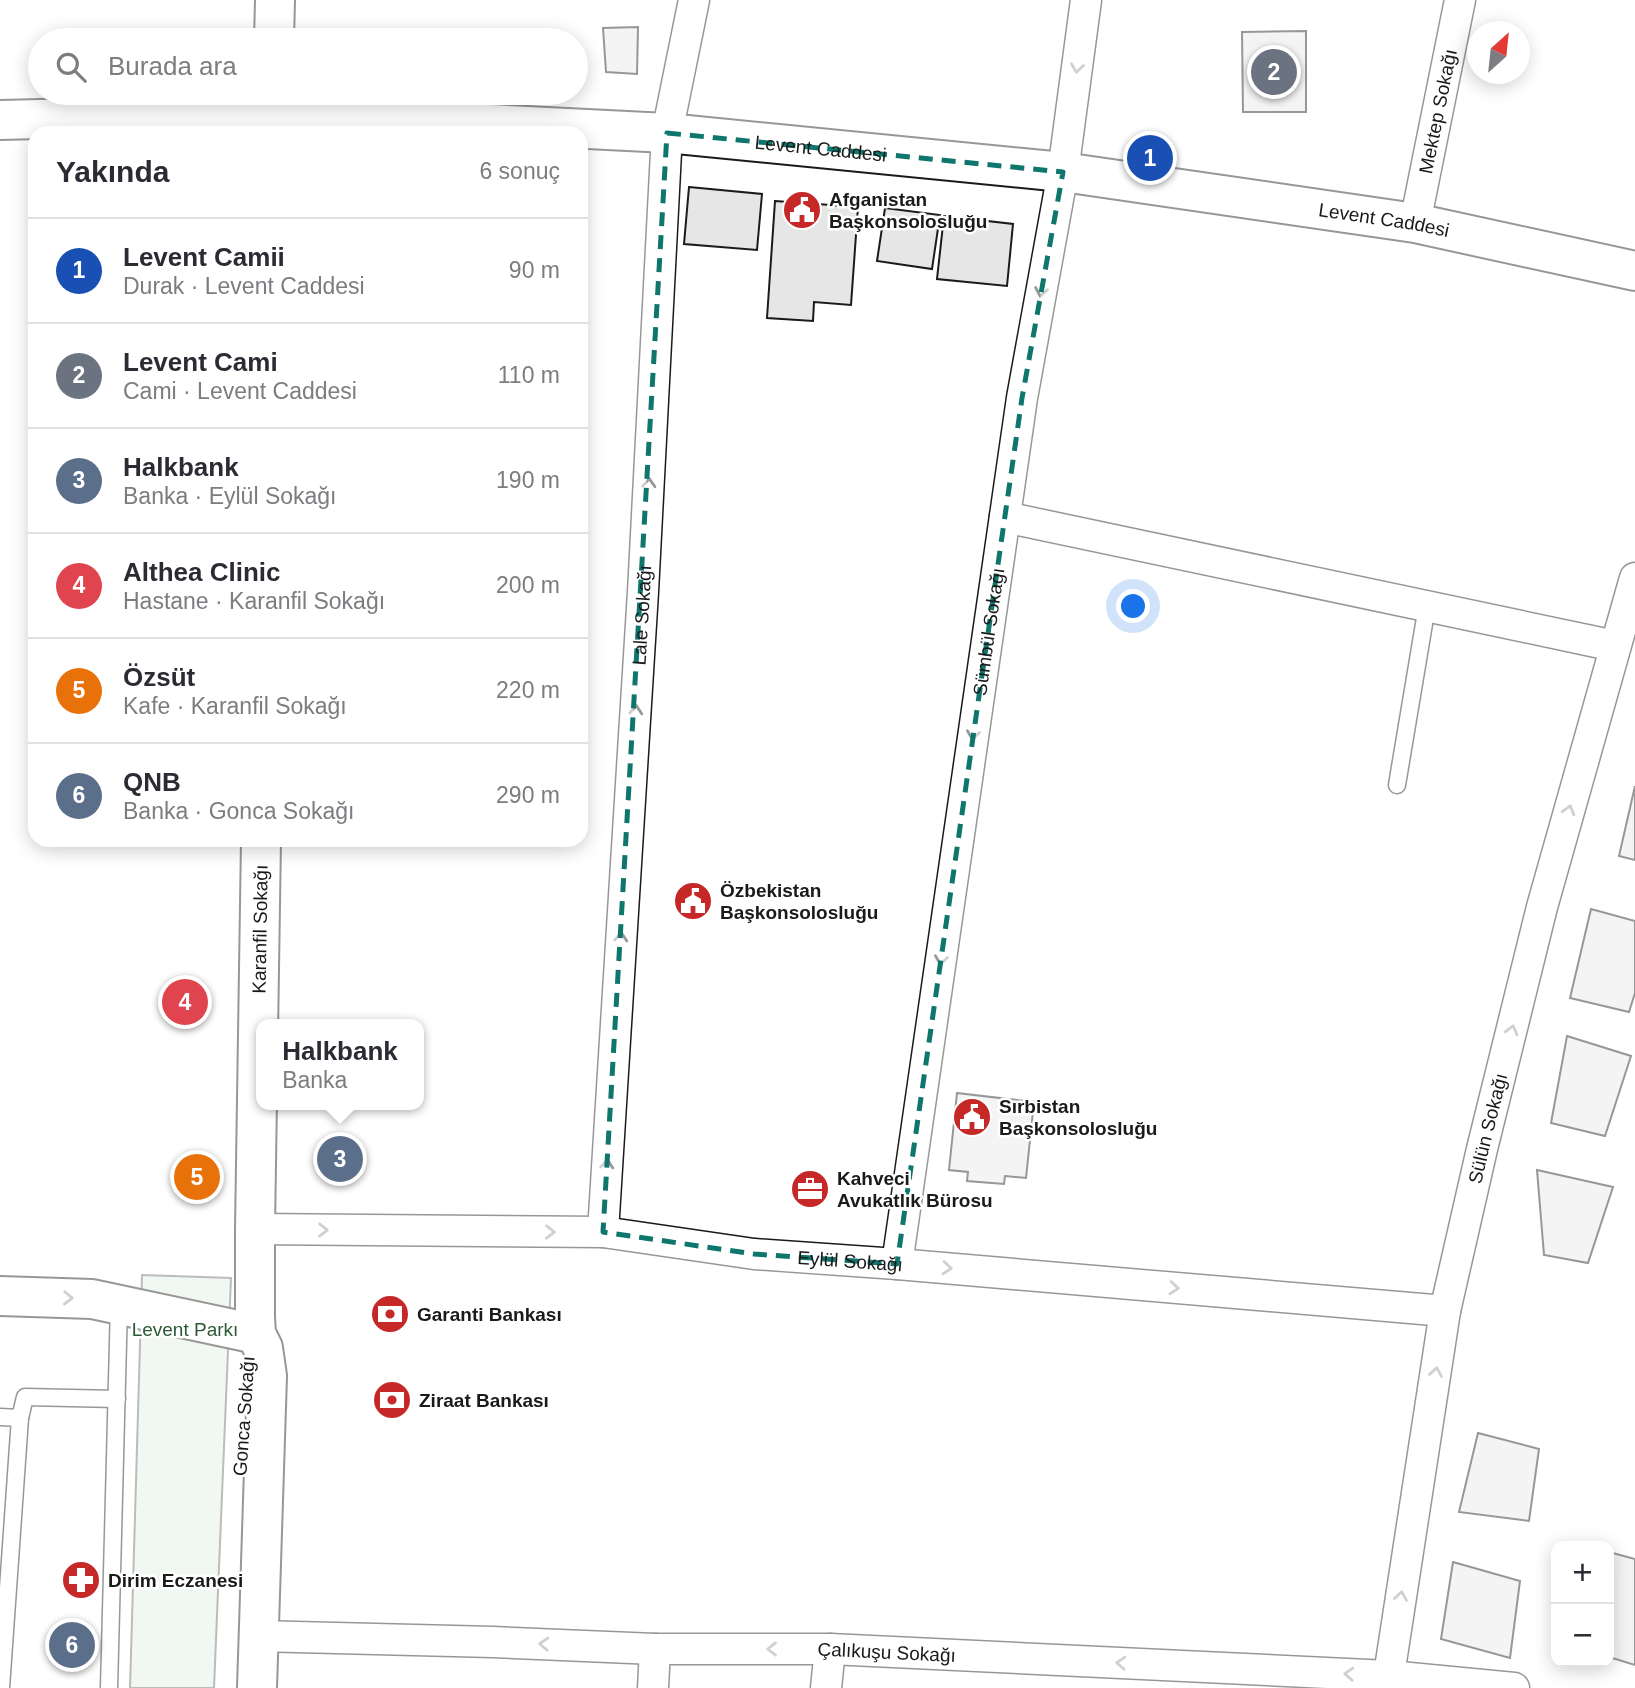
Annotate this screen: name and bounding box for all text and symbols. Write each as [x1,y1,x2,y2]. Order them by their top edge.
north arrow [1467,21,1530,84]
search box [28,28,588,105]
pin: 2 [1251,46,1297,98]
street label: Mektep Sokağı [1415,47,1460,175]
icon: search [52,48,90,86]
text: Burada ara [108,51,237,81]
one-way arrow [1069,62,1084,74]
street label: Levent Caddesi [754,131,887,165]
pin: 1 [1127,132,1173,184]
text: Yakında [56,155,169,188]
text: 6 sonuç [479,158,560,184]
public building icon: Afganistan Başkonsolosluğu [781,189,823,231]
place label: Afganistan Başkonsolosluğu [829,189,987,232]
street label: Levent Caddesi [1317,199,1451,241]
text: Levent Camii [123,242,285,272]
text: 1 [73,257,85,283]
text: 90 m [509,257,560,283]
text: Durak · Levent Caddesi [123,273,365,299]
one-way arrow [1034,286,1049,298]
text: Levent Cami [123,347,278,377]
text: 2 [73,362,85,388]
text: 110 m [498,362,560,388]
text: Cami · Levent Caddesi [123,378,357,404]
text: Halkbank [123,452,239,482]
text: 3 [73,467,85,493]
text: 190 m [496,467,560,493]
one-way arrow [641,477,656,488]
text: Banka · Eylül Sokağı [123,483,337,509]
text: Althea Clinic [123,557,280,587]
street label: Lale Sokağı [628,565,655,666]
street label: Sümbül Sokağı [969,566,1008,697]
text: 4 [73,572,85,598]
text: 200 m [496,572,560,598]
text: Hastane · Karanfil Sokağı [123,588,385,614]
your location [1116,589,1150,623]
text: Özsüt [123,662,195,692]
text: 5 [73,677,85,703]
text: 220 m [496,677,560,703]
text: Kafe · Karanfil Sokağı [123,693,347,719]
one-way arrow [628,704,643,715]
one-way arrow [966,729,981,741]
text: QNB [123,767,181,797]
text: 6 [73,782,85,808]
text: 290 m [496,782,560,808]
text: Banka · Gonca Sokağı [123,798,354,824]
one-way arrow [1561,804,1576,816]
street label: Karanfil Sokağı [248,865,271,994]
public building icon: Özbekistan Başkonsolosluğu [672,880,714,922]
place label: Özbekistan Başkonsolosluğu [720,880,878,923]
one-way arrow [614,931,629,942]
one-way arrow [934,954,949,966]
pin: 4 [162,976,208,1028]
popup [256,1019,424,1110]
one-way arrow [1504,1024,1518,1036]
text: Halkbank [282,1036,398,1066]
text: Banka [282,1067,347,1093]
street label: Sülün Sokağı [1464,1071,1511,1186]
public building icon: Sırbistan Başkonsolosluğu [951,1096,993,1138]
place label: Sırbistan Başkonsolosluğu [999,1096,1157,1139]
pin: 3 [317,1133,363,1185]
pin: 5 [174,1151,220,1203]
one-way arrow [599,1159,614,1170]
office icon: Kahveci Avukatlık Bürosu [789,1168,831,1210]
place label: Kahveci Avukatlık Bürosu [837,1168,993,1211]
one-way arrow [318,1222,329,1238]
one-way arrow [546,1224,556,1240]
street label: Eylül Sokağı [797,1247,904,1275]
one-way arrow [941,1261,953,1276]
one-way arrow [1169,1280,1180,1295]
one-way arrow [63,1291,74,1306]
bank icon: Garanti Bankası [369,1293,411,1335]
place label: Garanti Bankası [417,1304,562,1325]
park label: Levent Parkı [132,1319,238,1340]
street label: Gonca Sokağı [229,1355,259,1477]
one-way arrow [1428,1366,1443,1377]
bank icon: Ziraat Bankası [371,1379,413,1421]
place label: Ziraat Bankası [419,1390,549,1411]
map controls [1551,1541,1614,1667]
button: + [1551,1541,1614,1604]
pharmacy icon: Dirim Eczanesi [60,1559,102,1601]
place label: Dirim Eczanesi [108,1570,243,1591]
one-way arrow [1393,1590,1408,1602]
button: − [1551,1604,1614,1667]
pin: 6 [49,1619,95,1671]
one-way arrow [539,1637,550,1652]
street label: Çalıkuşu Sokağı [818,1639,956,1666]
one-way arrow [766,1641,777,1657]
one-way arrow [1116,1656,1127,1671]
one-way arrow [1343,1667,1354,1682]

